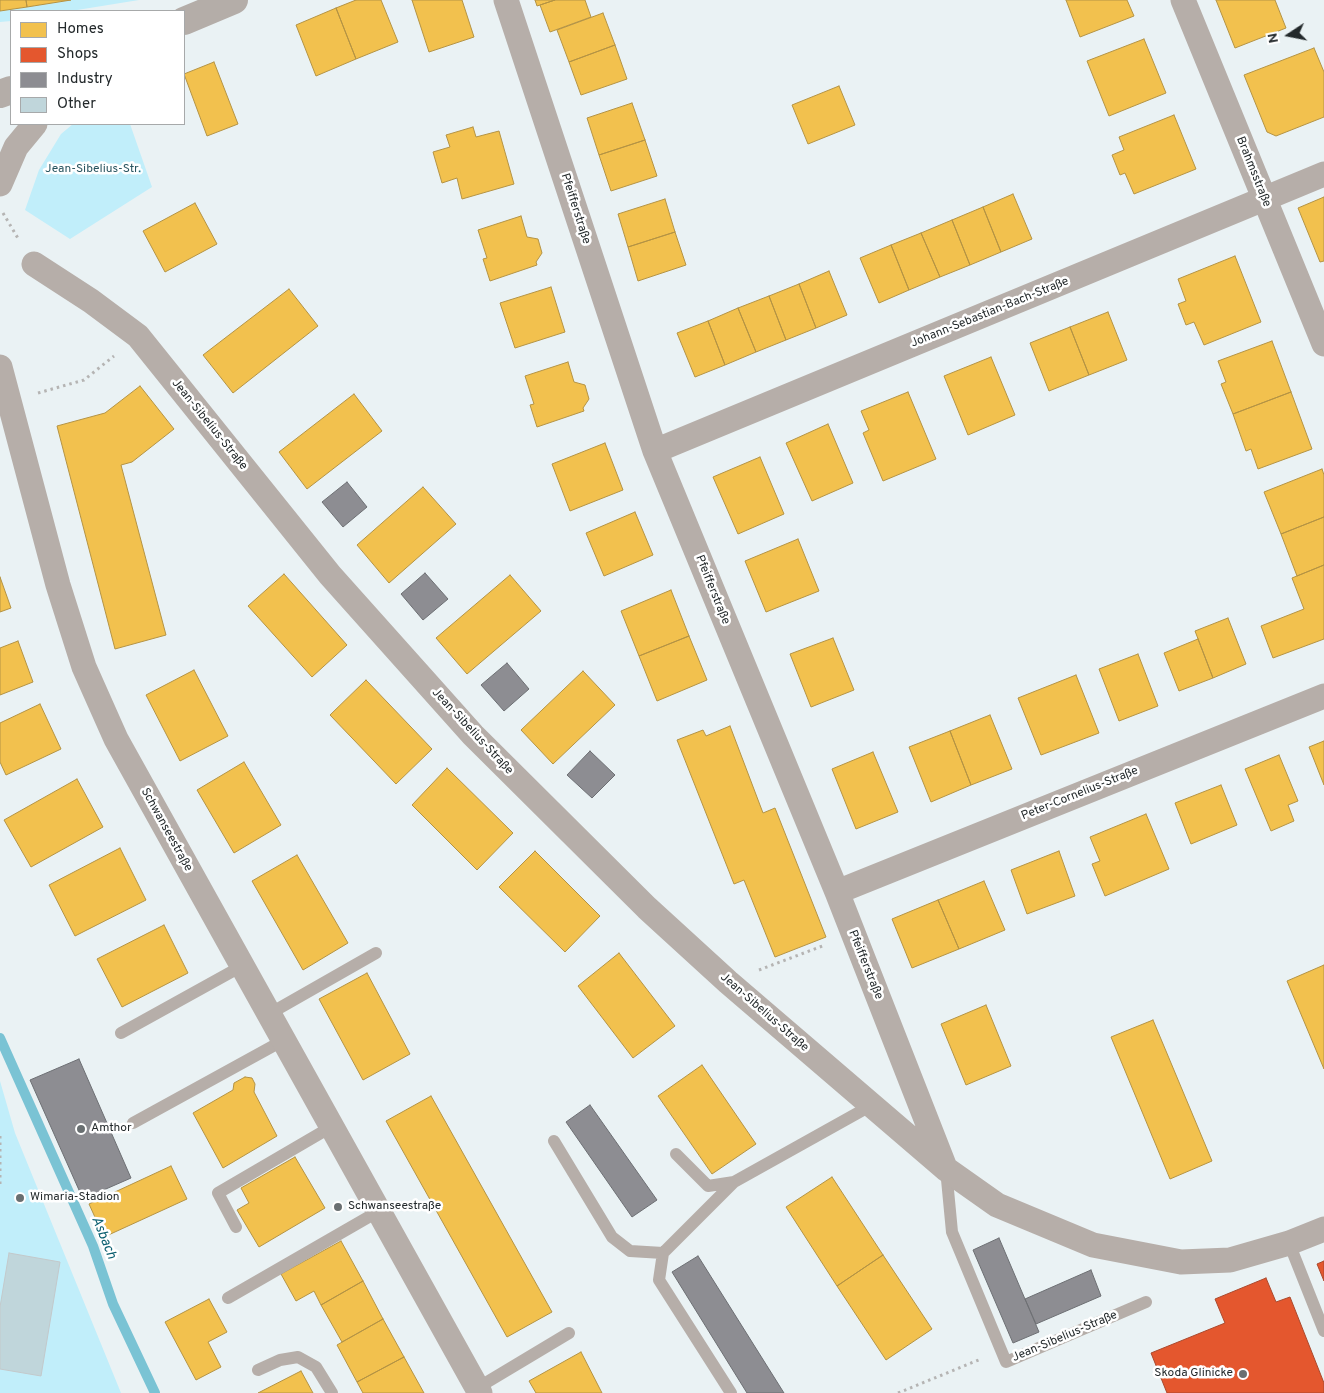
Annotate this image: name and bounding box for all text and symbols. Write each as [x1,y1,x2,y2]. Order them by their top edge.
legend [10,10,185,125]
north arrow [1264,10,1314,60]
text: Homes [57,20,104,39]
text: N [1264,31,1283,45]
text: Shops [57,45,98,64]
text: Industry [57,70,113,89]
text: Other [57,95,96,114]
street label: Brahmsstraße [1232,135,1274,209]
park label: Jean-Sibelius-Str. [45,163,141,177]
street label: Pfeifferstraße [557,172,593,246]
street label: Johann-Sebastian-Bach-Straße [909,275,1071,351]
street label: Jean-Sibelius-Straße [168,377,250,473]
street label: Pfeifferstraße [692,553,732,627]
street label: Jean-Sibelius-Straße [428,686,516,778]
street label: Peter-Cornelius-Straße [1019,764,1141,824]
street label: Schwanseestraße [137,786,195,874]
street label: Pfeifferstraße [845,928,885,1002]
street label: Jean-Sibelius-Straße [717,971,811,1055]
place label: Amthor [91,1122,132,1136]
marker: Amthor [75,1123,87,1135]
place label: Wimaria-Stadion [30,1191,120,1205]
marker: Wimaria-Stadion [14,1192,26,1204]
place label: Schwanseestraße [348,1200,441,1214]
marker: Schwanseestraße [332,1201,344,1213]
water label: Asbach [87,1214,119,1262]
street label: Jean-Sibelius-Straße [1010,1308,1120,1366]
place label: Skoda Glinicke [1154,1367,1233,1381]
marker: Skoda Glinicke [1237,1368,1249,1380]

